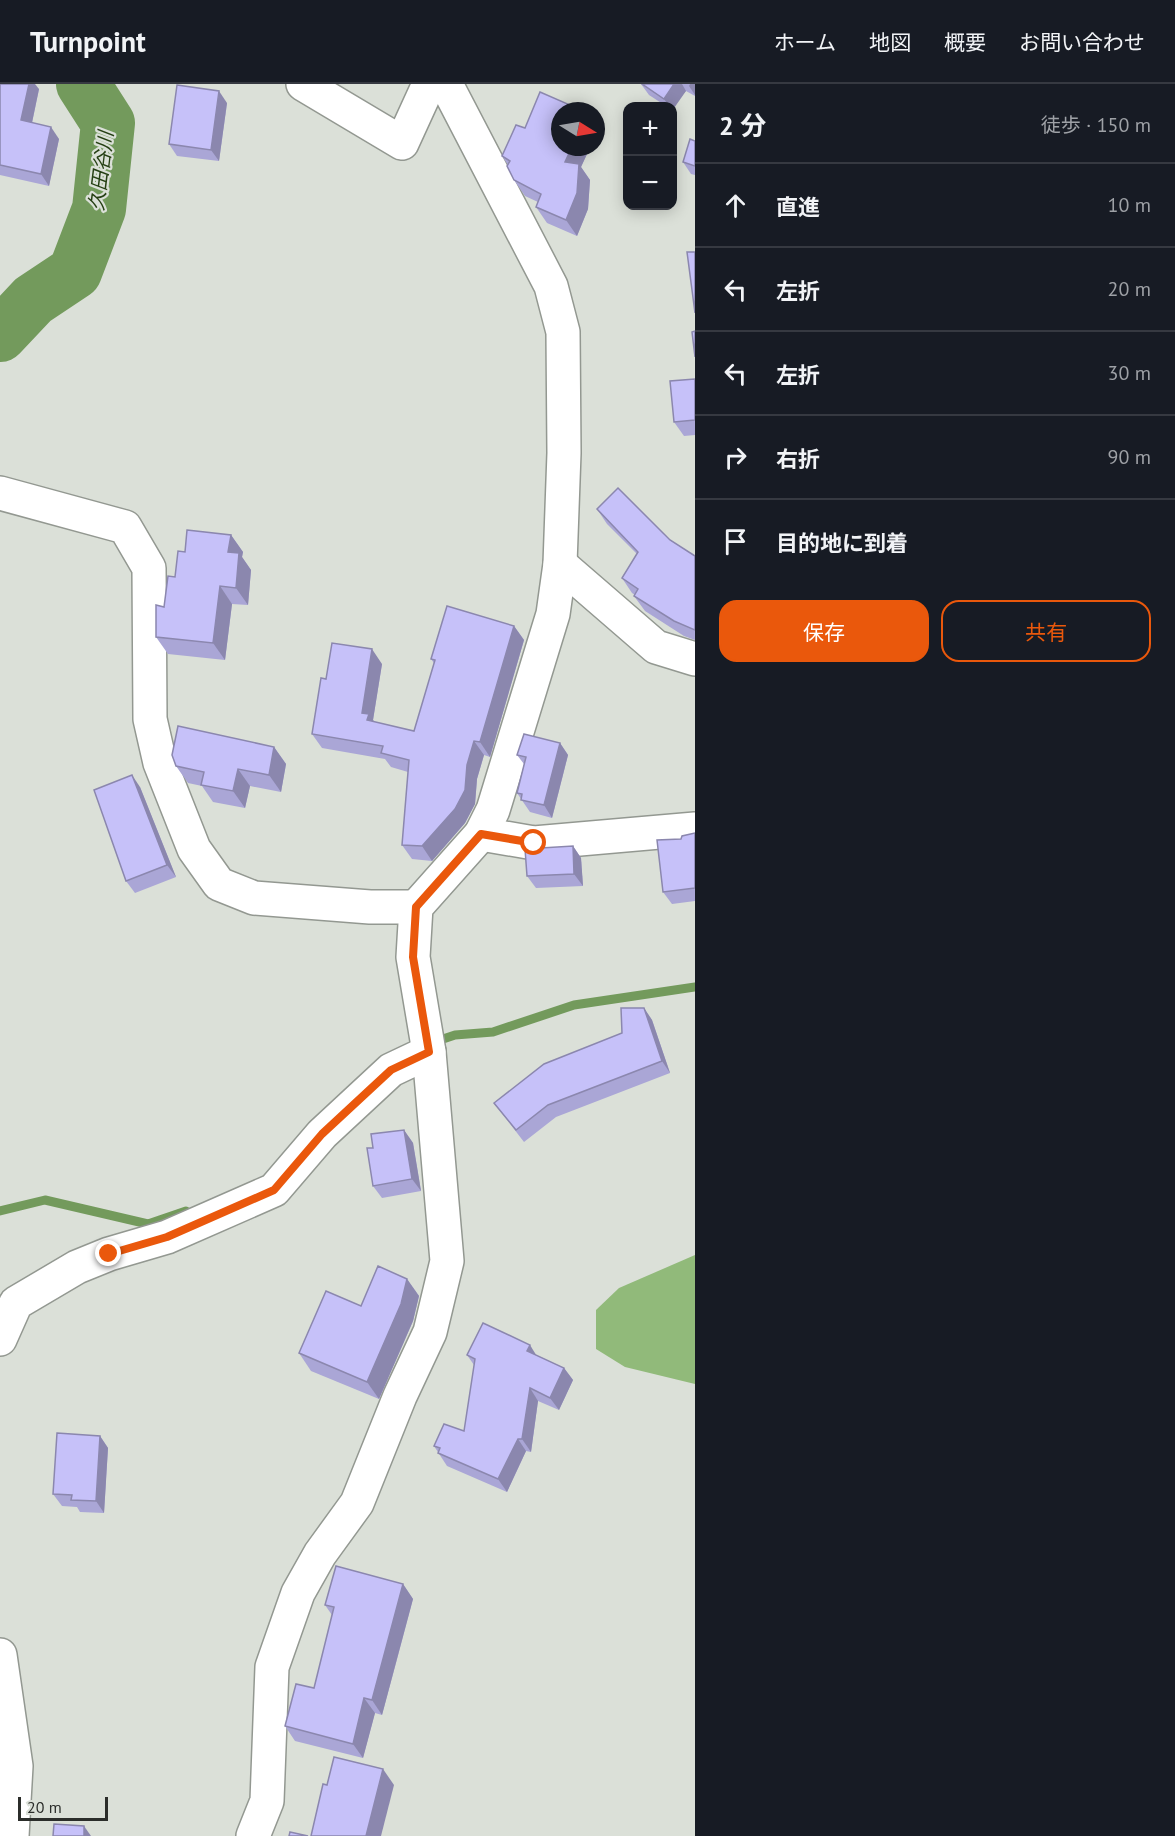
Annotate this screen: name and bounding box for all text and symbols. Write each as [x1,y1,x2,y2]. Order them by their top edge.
text: Turnpoint [30,23,146,60]
text: ホーム [774,29,836,56]
text: 地図 [869,29,911,56]
text: 概要 [944,29,986,56]
text: お問い合わせ [1019,29,1145,56]
north arrow [551,102,605,156]
map controls [623,102,677,210]
button: + [623,102,677,156]
text: 2 分 [719,109,766,142]
text: 徒歩 · 150 m [1041,112,1151,138]
water label: 久田谷川 [83,128,119,212]
button: − [623,156,677,210]
icon: ahead [719,189,752,222]
text: 10 m [1108,192,1151,218]
text: 直進 [776,193,820,221]
icon: left [719,273,752,306]
text: 20 m [1108,276,1151,302]
text: 左折 [776,277,820,305]
icon: left [719,357,752,390]
text: 30 m [1108,360,1151,386]
text: 左折 [776,361,820,389]
icon: right [719,441,752,474]
text: 90 m [1108,444,1151,470]
text: 右折 [776,445,820,473]
icon: arrive [719,525,752,558]
text: 目的地に到着 [776,529,908,557]
button: 保存 [719,600,929,662]
button: 共有 [941,600,1151,662]
route start [520,829,546,855]
route end [95,1240,121,1266]
scale bar [18,1794,108,1822]
text: 20 m [27,1797,62,1817]

